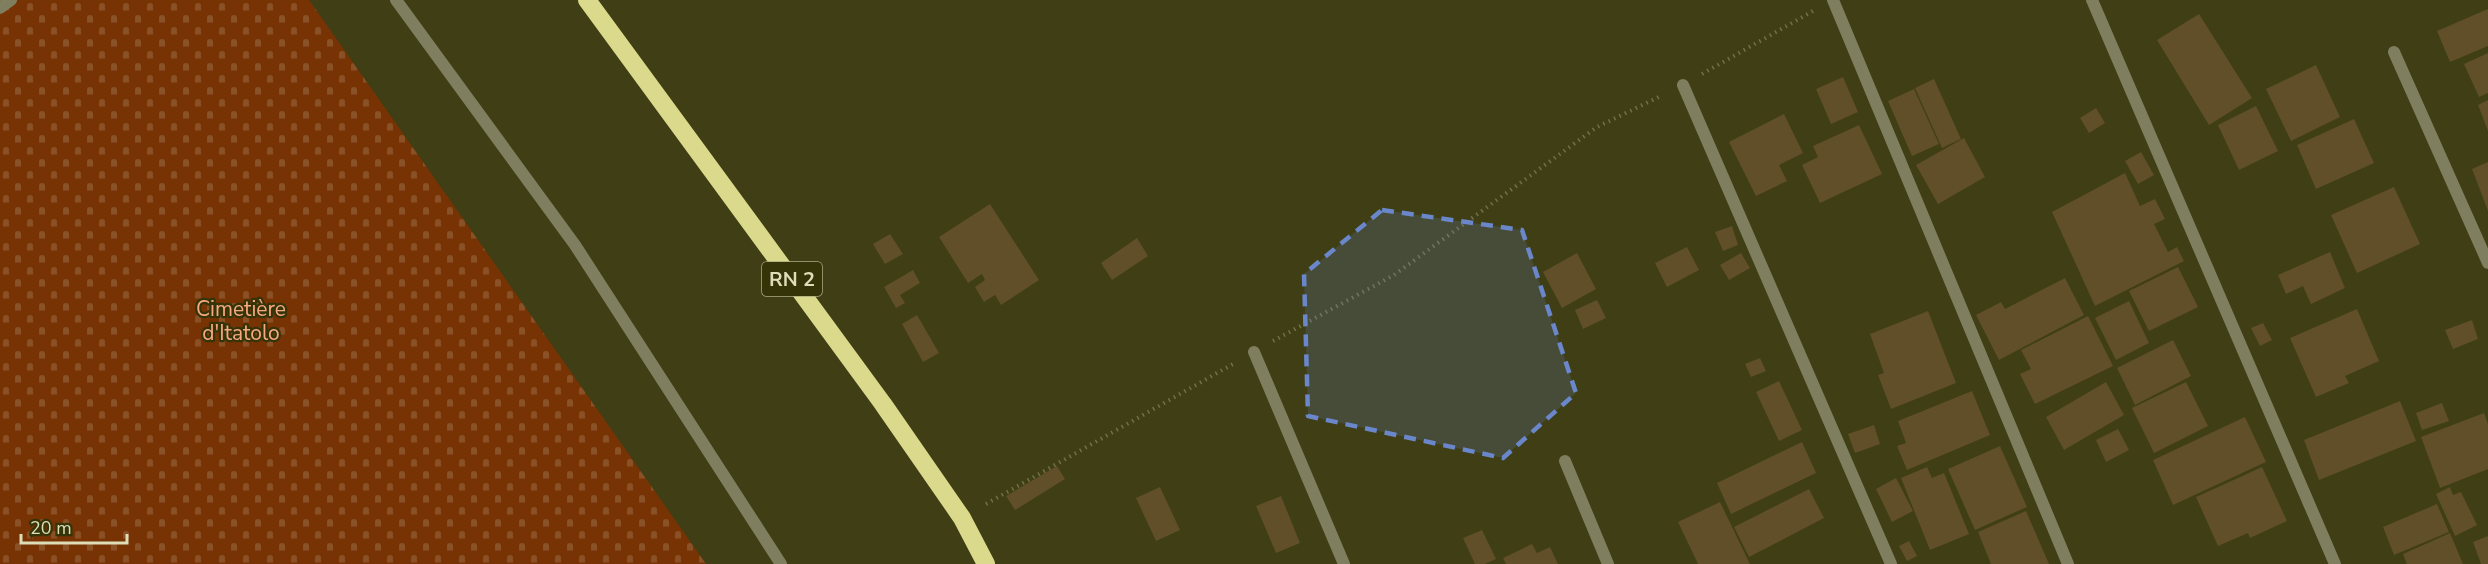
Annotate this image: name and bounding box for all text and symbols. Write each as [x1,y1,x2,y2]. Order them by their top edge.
road number: RN 2 [762,262,822,296]
park label: Cimetière d'Itatolo [196,295,286,347]
scale bar [21,507,128,545]
text: 20 m [30,516,72,540]

